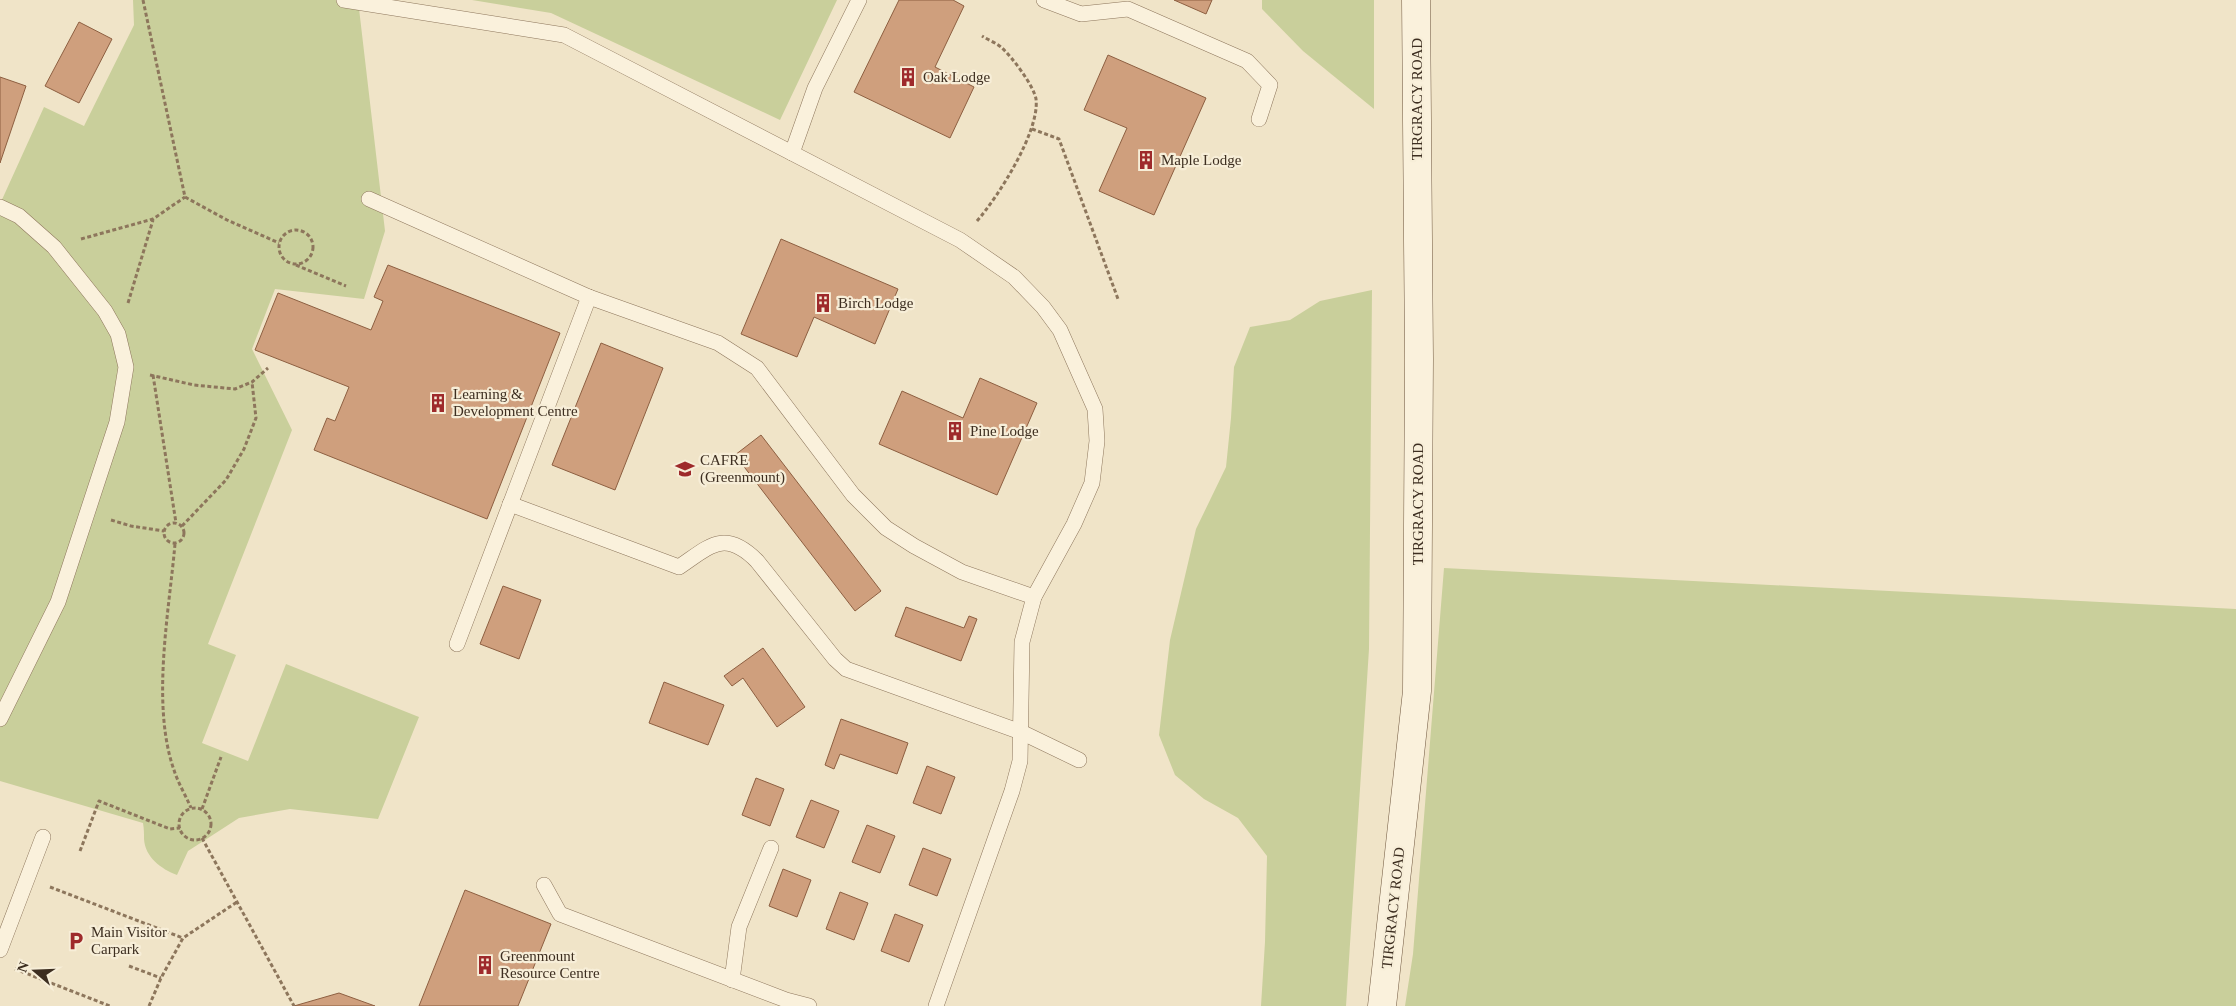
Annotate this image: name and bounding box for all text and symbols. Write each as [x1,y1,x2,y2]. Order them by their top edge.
street label: TIRGRACY ROAD [1409,38,1425,160]
building icon: Oak Lodge [897,66,919,88]
place label: Oak Lodge [923,69,990,85]
building icon: Maple Lodge [1135,149,1157,171]
place label: Maple Lodge [1161,152,1242,168]
building icon: Birch Lodge [812,292,834,314]
place label: Birch Lodge [838,295,914,311]
place label: Learning & Development Centre [453,386,578,419]
building icon: Learning & Development Centre [427,392,449,414]
building icon: Pine Lodge [944,420,966,442]
place label: Pine Lodge [970,423,1039,439]
street label: TIRGRACY ROAD [1410,443,1426,565]
place label: CAFRE (Greenmount) [700,452,785,486]
school or university icon: CAFRE (Greenmount) [674,458,696,480]
street label: TIRGRACY ROAD [1379,846,1407,970]
place label: Main Visitor Carpark [91,924,167,957]
parking icon: Main Visitor Carpark [65,930,87,952]
north arrow [10,946,60,996]
place label: Greenmount Resource Centre [500,948,600,981]
building icon: Greenmount Resource Centre [474,954,496,976]
text: N [14,960,32,974]

